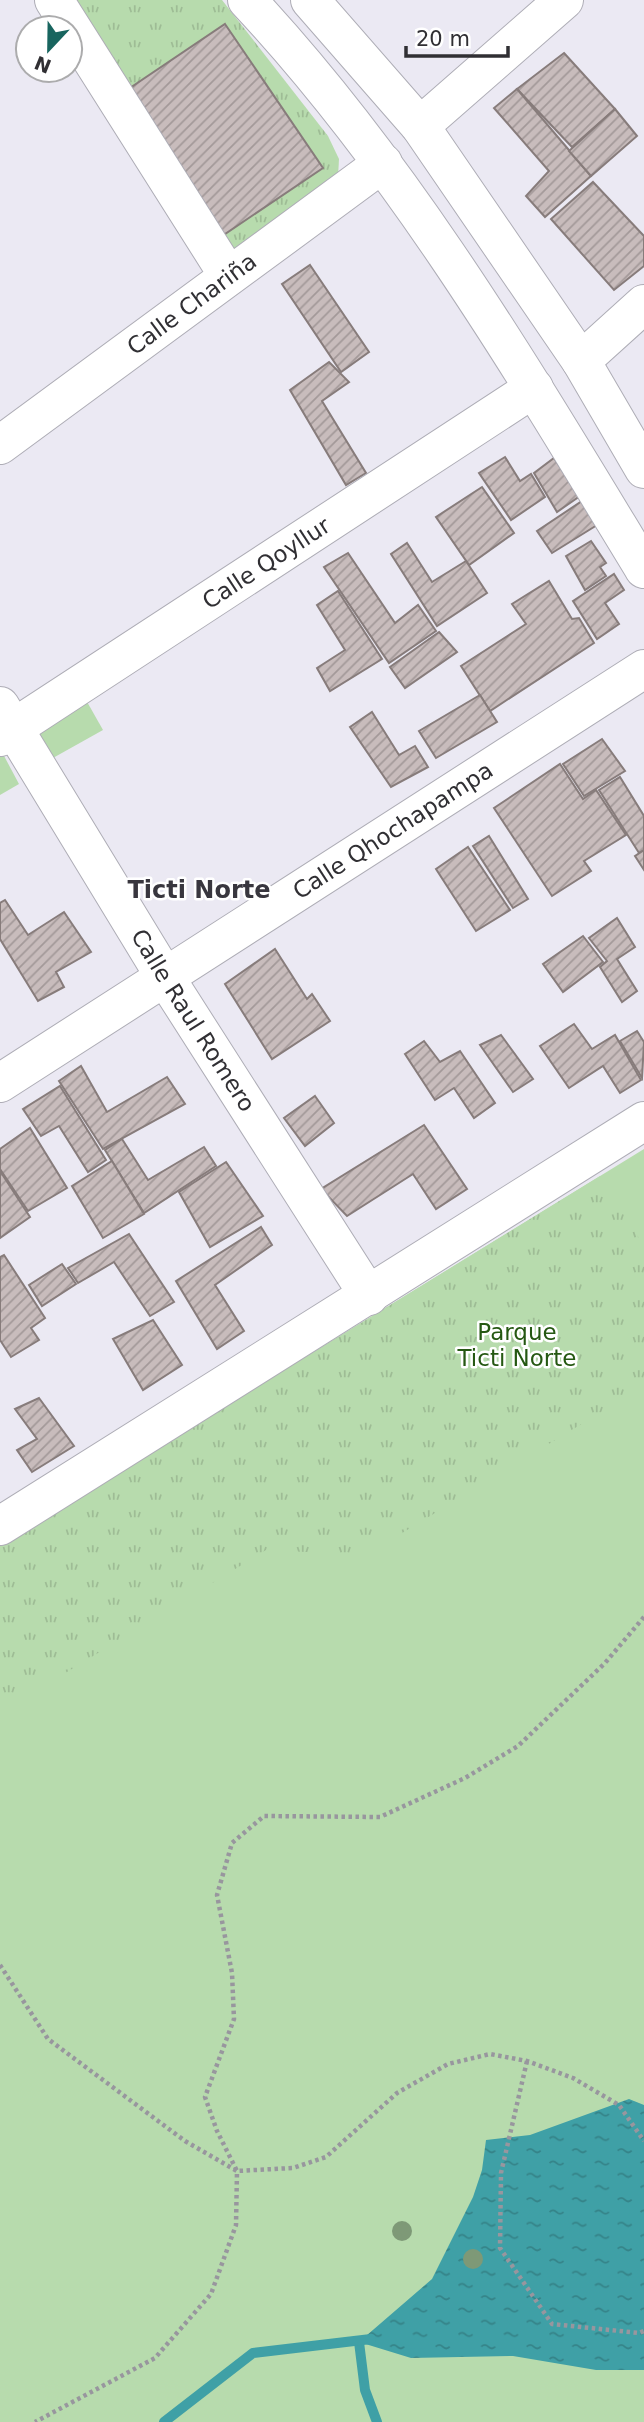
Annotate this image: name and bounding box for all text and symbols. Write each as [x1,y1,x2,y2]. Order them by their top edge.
north arrow [14,14,84,84]
scale bar [406,14,508,58]
text: 20 m [416,27,470,51]
text: N [31,52,54,78]
street label: Calle Chariña [122,248,261,360]
street label: Calle Qoyllur [198,512,335,614]
street label: Calle Qhochapampa [288,757,498,904]
district label: Ticti Norte [127,876,271,904]
street label: Calle Raul Romero [126,924,261,1116]
park label: Parque Ticti Norte [457,1319,577,1371]

